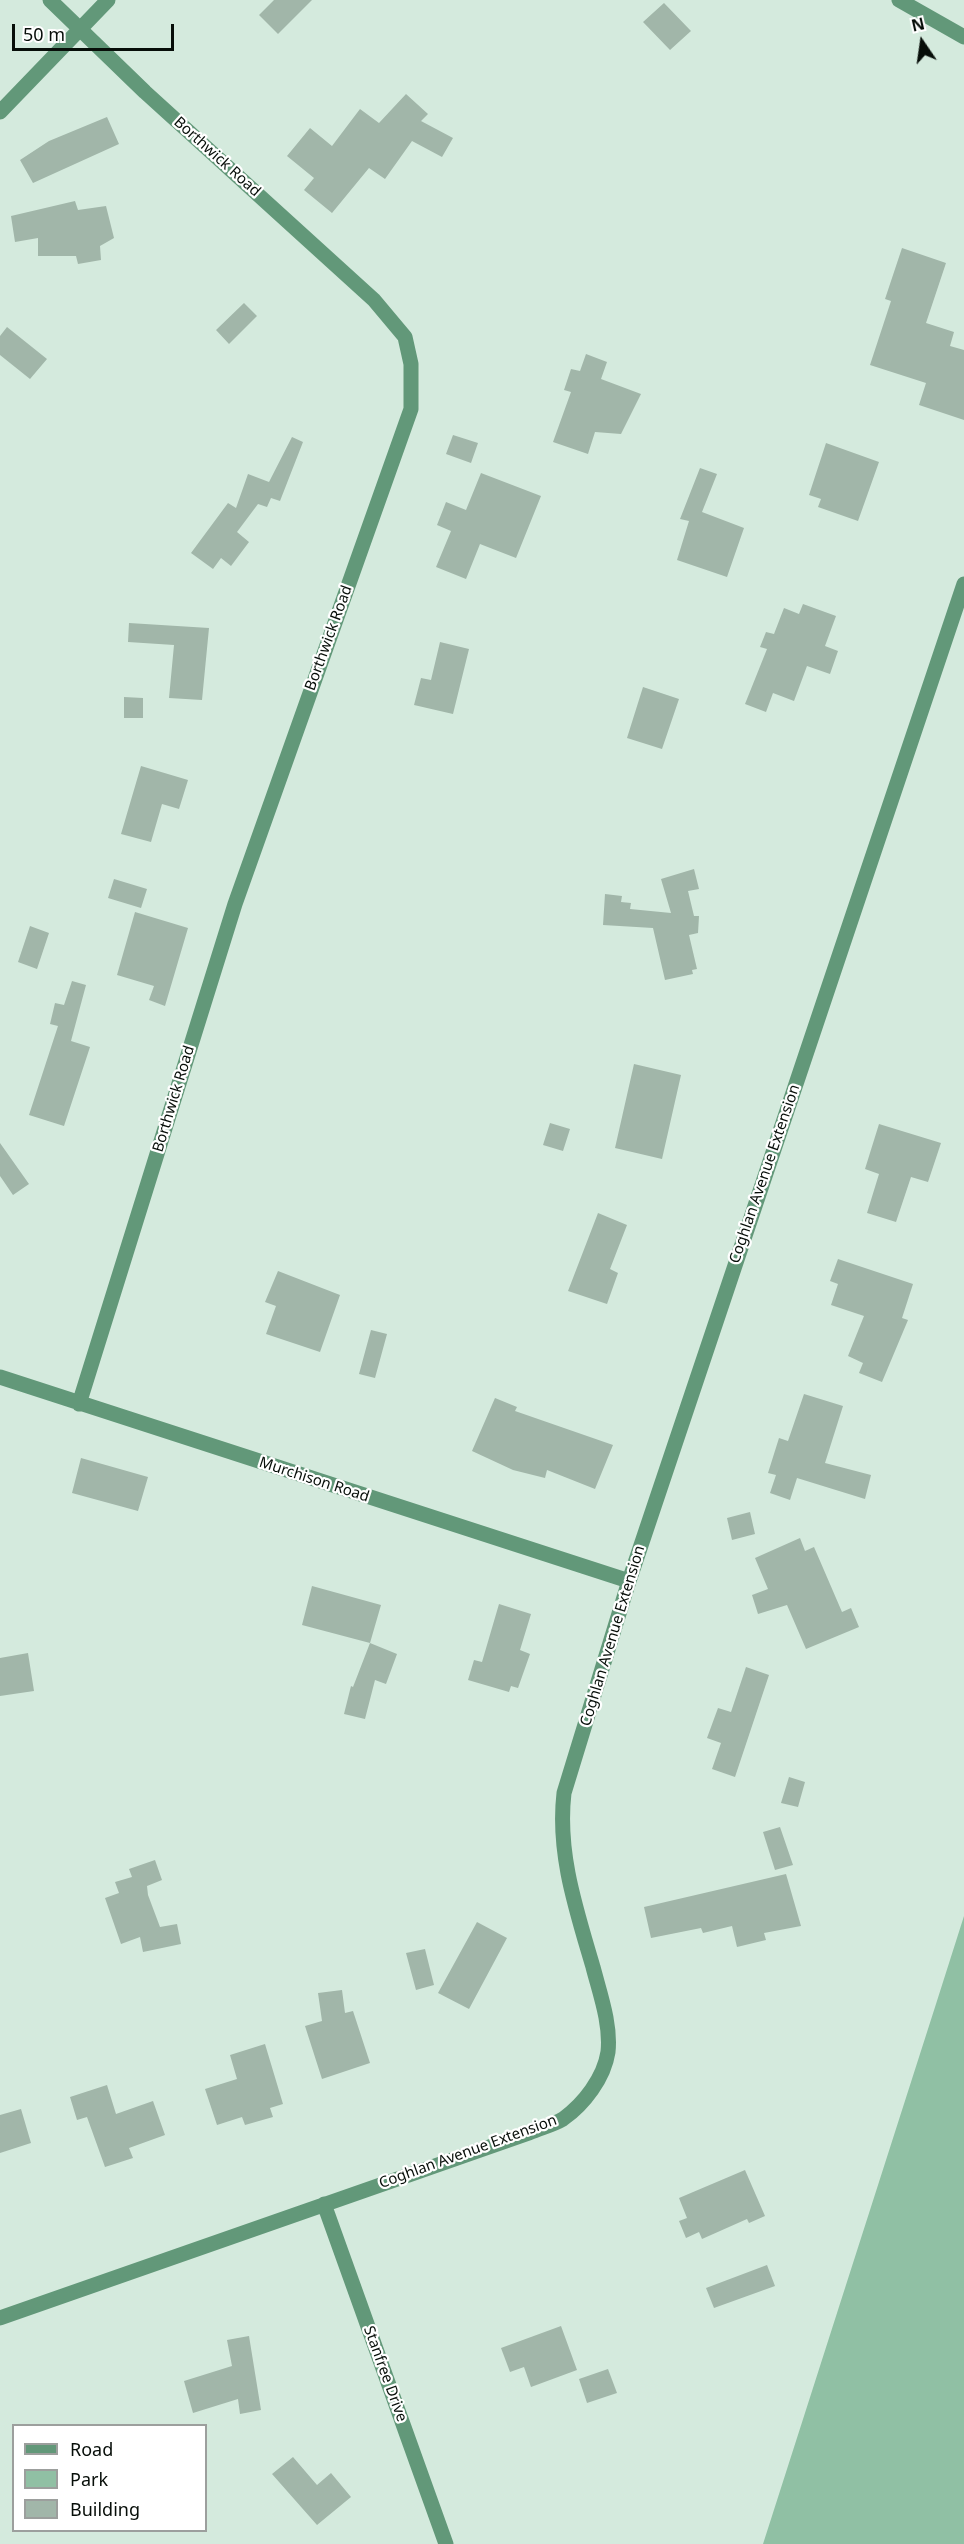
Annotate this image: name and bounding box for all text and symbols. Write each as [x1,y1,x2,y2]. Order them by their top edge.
scale bar [15,12,177,50]
north arrow [892,12,952,72]
text: N [909,12,927,37]
text: 50 m [23,22,65,46]
street label: Borthwick Road [170,113,264,201]
street label: Borthwick Road [302,583,356,693]
street label: Borthwick Road [149,1044,199,1154]
street label: Coghlan Avenue Extension [726,1082,804,1266]
street label: Murchison Road [257,1454,371,1506]
street label: Coghlan Avenue Extension [577,1544,649,1728]
street label: Coghlan Avenue Extension [377,2111,559,2193]
street label: Stanfree Drive [359,2324,411,2424]
legend [12,2424,207,2532]
text: Road [70,2437,113,2461]
text: Park [70,2467,108,2491]
text: Building [70,2497,140,2521]

